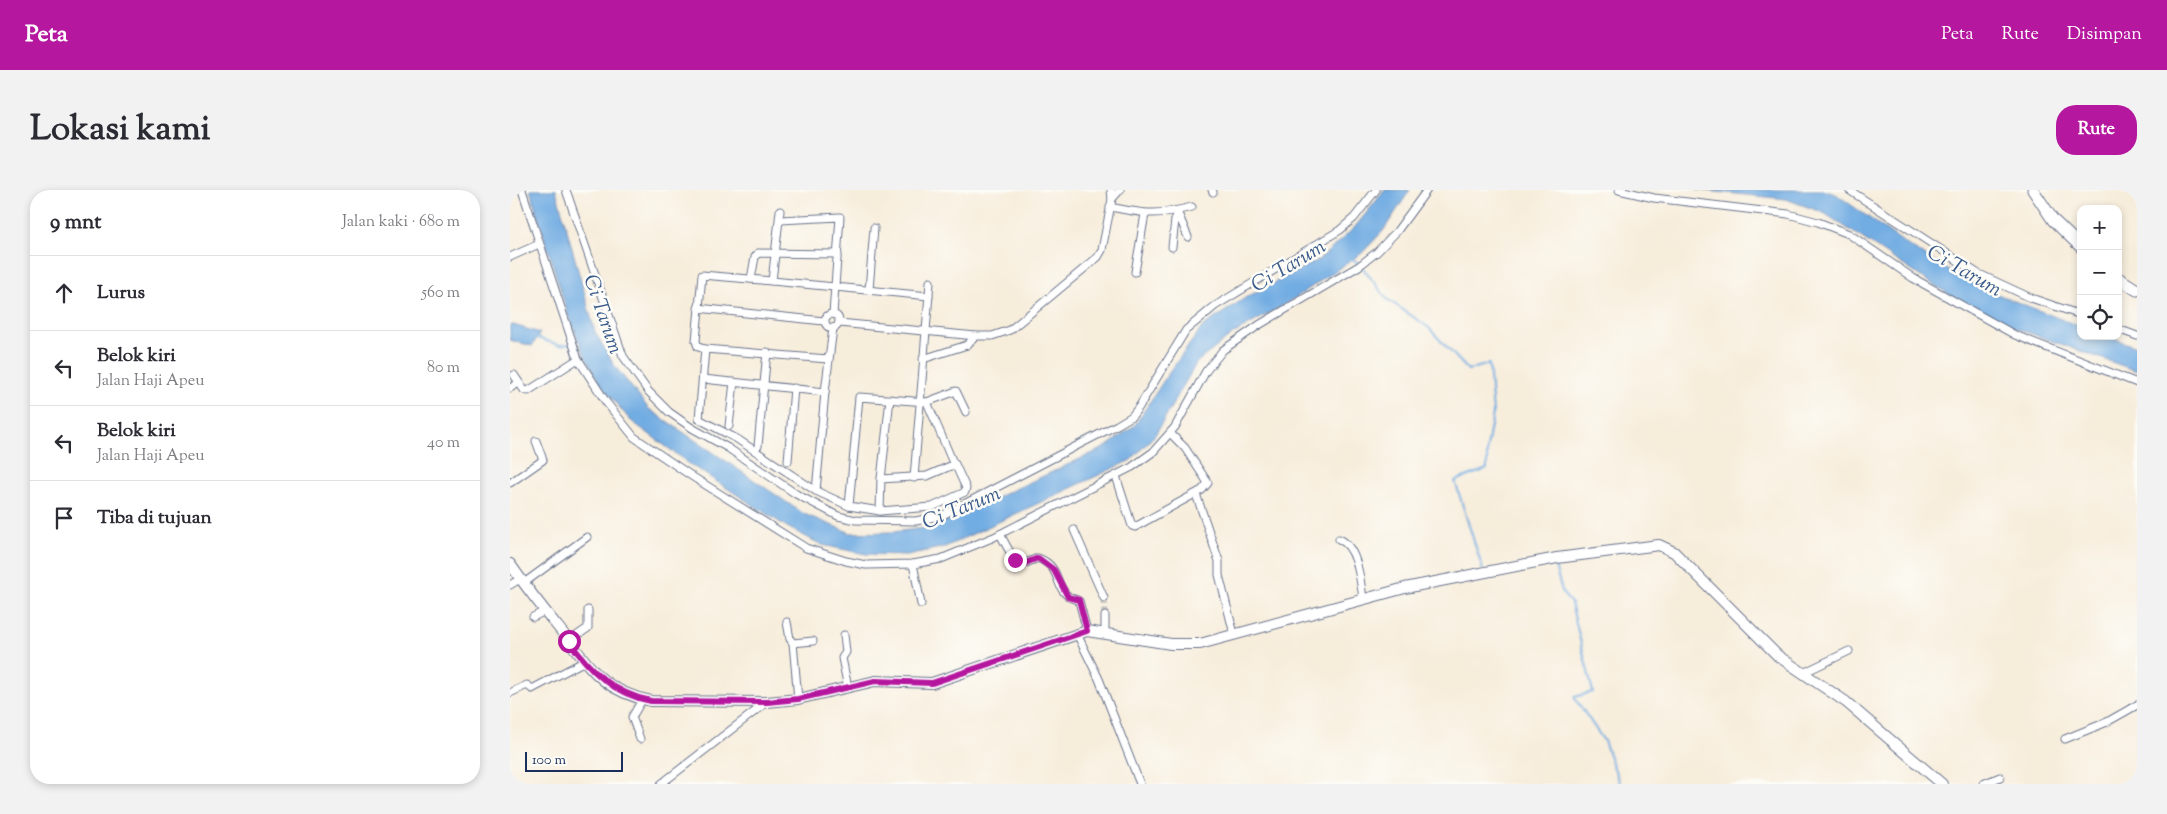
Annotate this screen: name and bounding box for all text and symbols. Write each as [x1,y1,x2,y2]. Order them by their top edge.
text: Peta [25,18,68,52]
text: Peta [1941,22,1973,48]
text: Rute [2001,22,2039,48]
text: Disimpan [2067,22,2142,48]
text: Lokasi kami [30,105,211,156]
button: Rute [2056,105,2137,155]
map controls [2077,205,2122,340]
button: + [2077,205,2122,250]
text: 9 mnt [50,208,101,238]
text: Jalan kaki · 680 m [342,211,460,234]
water label: Ci Tarum [1246,233,1332,301]
water label: Ci Tarum [1921,238,2007,305]
button: − [2077,250,2122,295]
water label: Ci Tarum [575,271,630,358]
icon: ahead [50,279,78,307]
text: Lurus [97,280,145,307]
text: 560 m [421,282,460,305]
button: locate [2077,295,2122,340]
text: Belok kiri [97,343,176,370]
icon: left [50,354,78,382]
text: 80 m [427,357,460,380]
text: Jalan Haji Apeu [97,370,204,393]
text: Belok kiri [97,418,176,445]
icon: left [50,429,78,457]
text: 40 m [427,432,460,455]
text: Jalan Haji Apeu [97,445,204,468]
water label: Ci Tarum [918,480,1006,538]
icon: arrive [50,504,78,532]
text: Tiba di tujuan [97,505,212,532]
route end [1004,549,1027,572]
route start [558,630,581,653]
scale bar [525,749,622,772]
text: 100 m [532,751,566,771]

